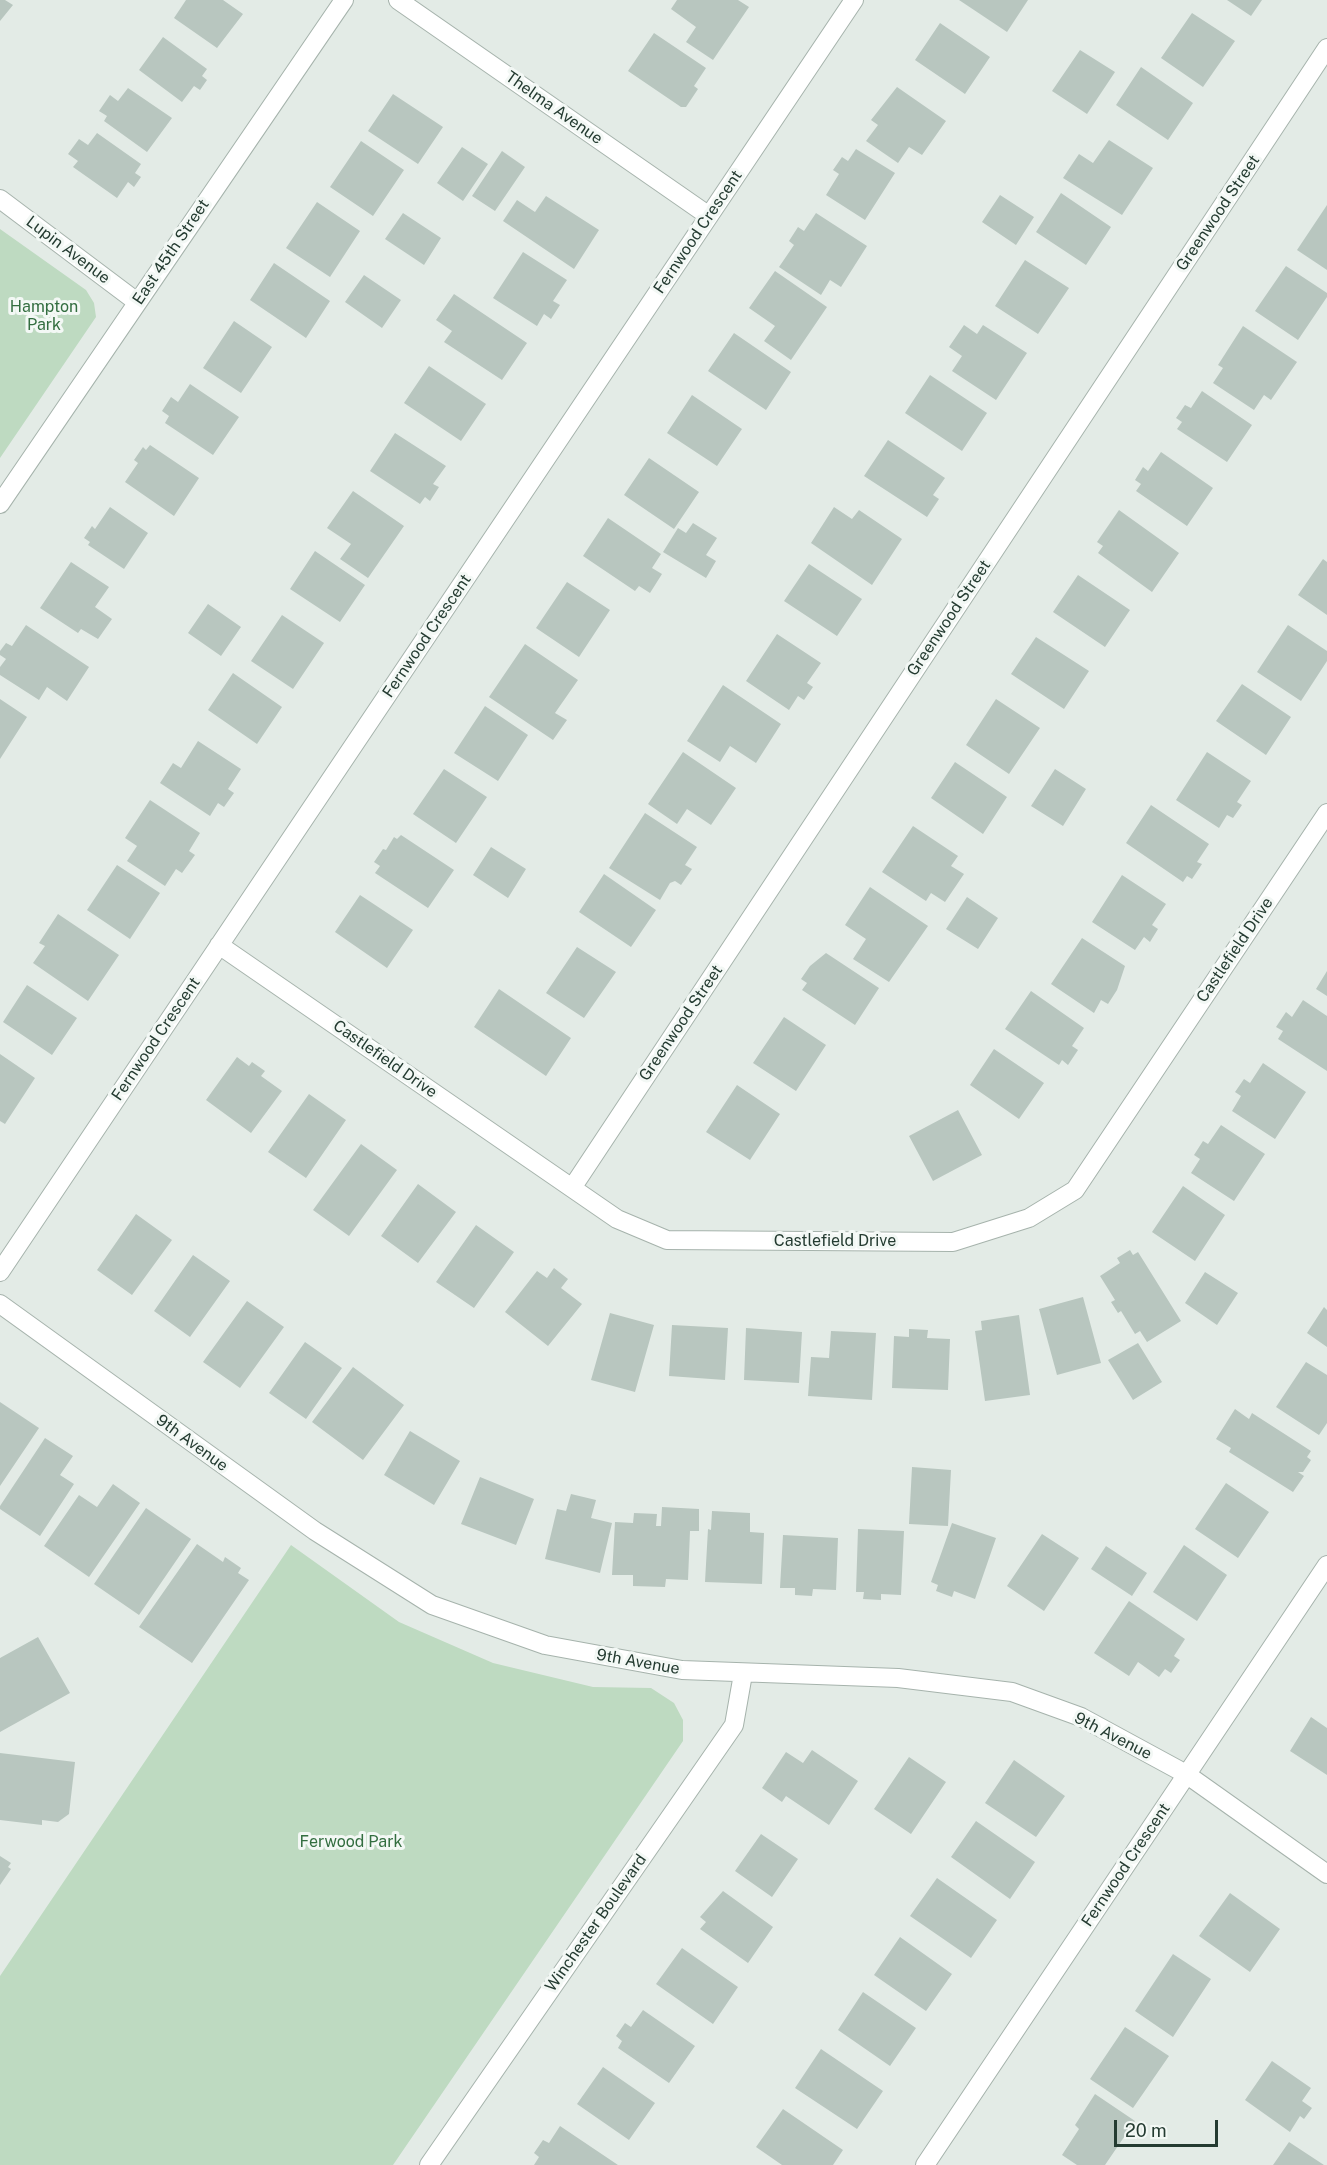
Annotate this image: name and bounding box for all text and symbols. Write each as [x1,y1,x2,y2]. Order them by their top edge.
street label: Thelma Avenue [502,67,606,149]
street label: Greenwood Street [1172,151,1264,275]
street label: Fernwood Crescent [650,167,746,297]
street label: East 45th Street [129,196,213,308]
street label: Lupin Avenue [22,212,114,288]
park label: Hampton Park [10,297,78,335]
street label: Greenwood Street [903,556,995,680]
street label: Fernwood Crescent [379,571,475,701]
street label: Castlefield Drive [1193,894,1277,1006]
street label: Greenwood Street [635,961,727,1085]
street label: Fernwood Crescent [108,974,204,1104]
street label: Castlefield Drive [329,1016,441,1102]
street label: Castlefield Drive [774,1231,896,1251]
street label: 9th Avenue [152,1410,232,1476]
street label: 9th Avenue [595,1645,681,1679]
street label: 9th Avenue [1071,1708,1155,1764]
street label: Fernwood Crescent [1078,1800,1174,1930]
park label: Ferwood Park [300,1832,402,1852]
street label: Winchester Boulevard [541,1851,651,1995]
scale bar [1117,2108,1220,2146]
text: 20 m [1125,2120,1167,2141]

